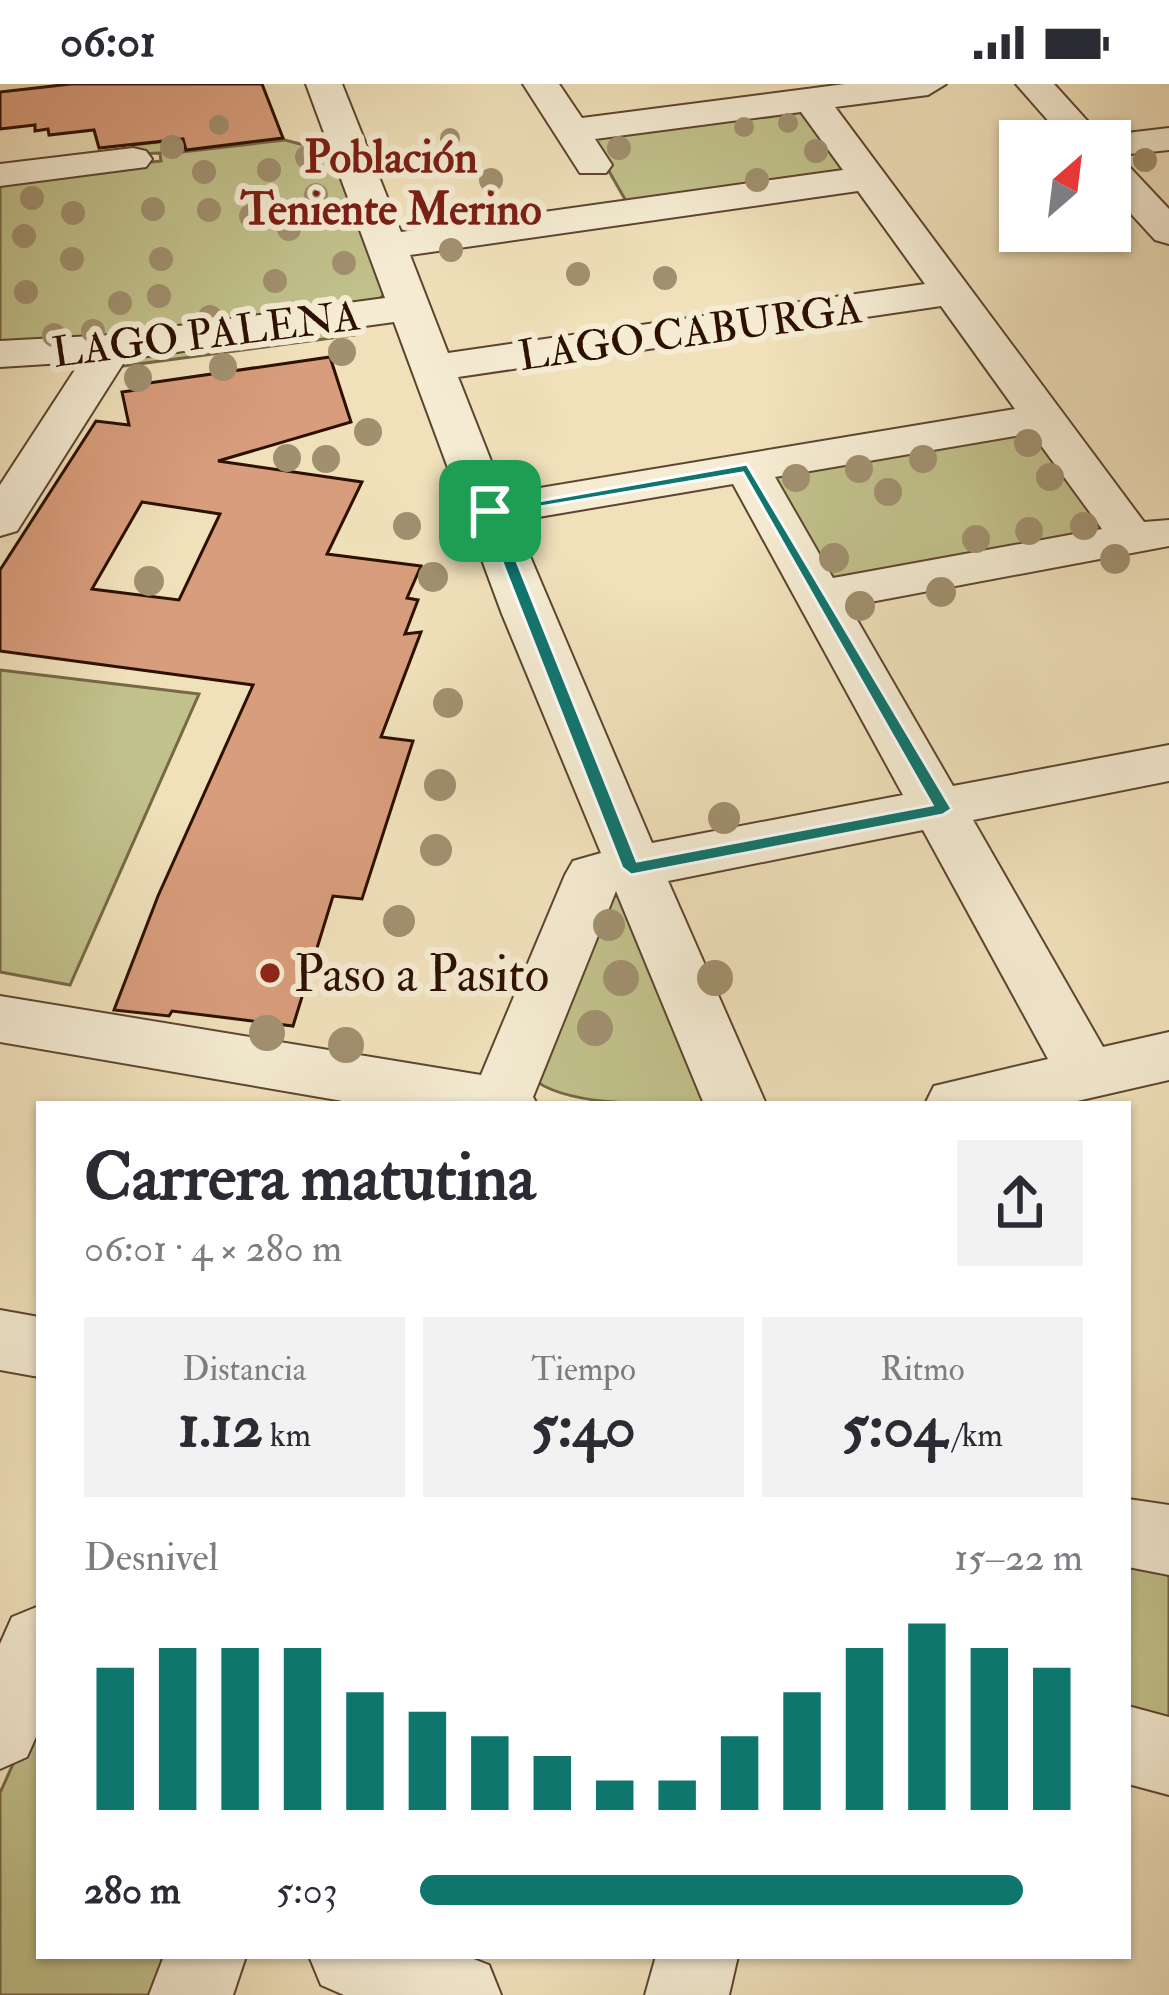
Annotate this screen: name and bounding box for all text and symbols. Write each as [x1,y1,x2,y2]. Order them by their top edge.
text: 06:01 [60,14,156,70]
north arrow [999,120,1131,252]
map controls [999,120,1131,252]
district label: Población Teniente Merino [239,130,542,238]
street label: LAGO CABURGA [515,283,866,383]
street label: LAGO PALENA [49,290,363,380]
pin [439,460,541,562]
icon: arrive [457,478,523,544]
place label: Paso a Pasito [294,943,549,1007]
marker: Paso a Pasito [257,960,283,986]
text: Carrera matutina [84,1137,535,1220]
button: share [957,1140,1083,1266]
text: 06:01 · 4 × 280 m [84,1224,342,1273]
text: Distancia [183,1349,306,1390]
text: Tiempo [531,1349,636,1390]
text: Ritmo [880,1349,965,1390]
text: 1.12 [178,1390,263,1465]
text: 5:40 [531,1390,636,1465]
text: 5:04 [842,1390,946,1465]
text: km [263,1415,311,1456]
text: /km [946,1415,1003,1456]
text: Desnivel [84,1533,219,1582]
text: 15–22 m [954,1533,1083,1582]
text: 280 m [84,1866,181,1915]
text: 5:03 [276,1866,338,1915]

